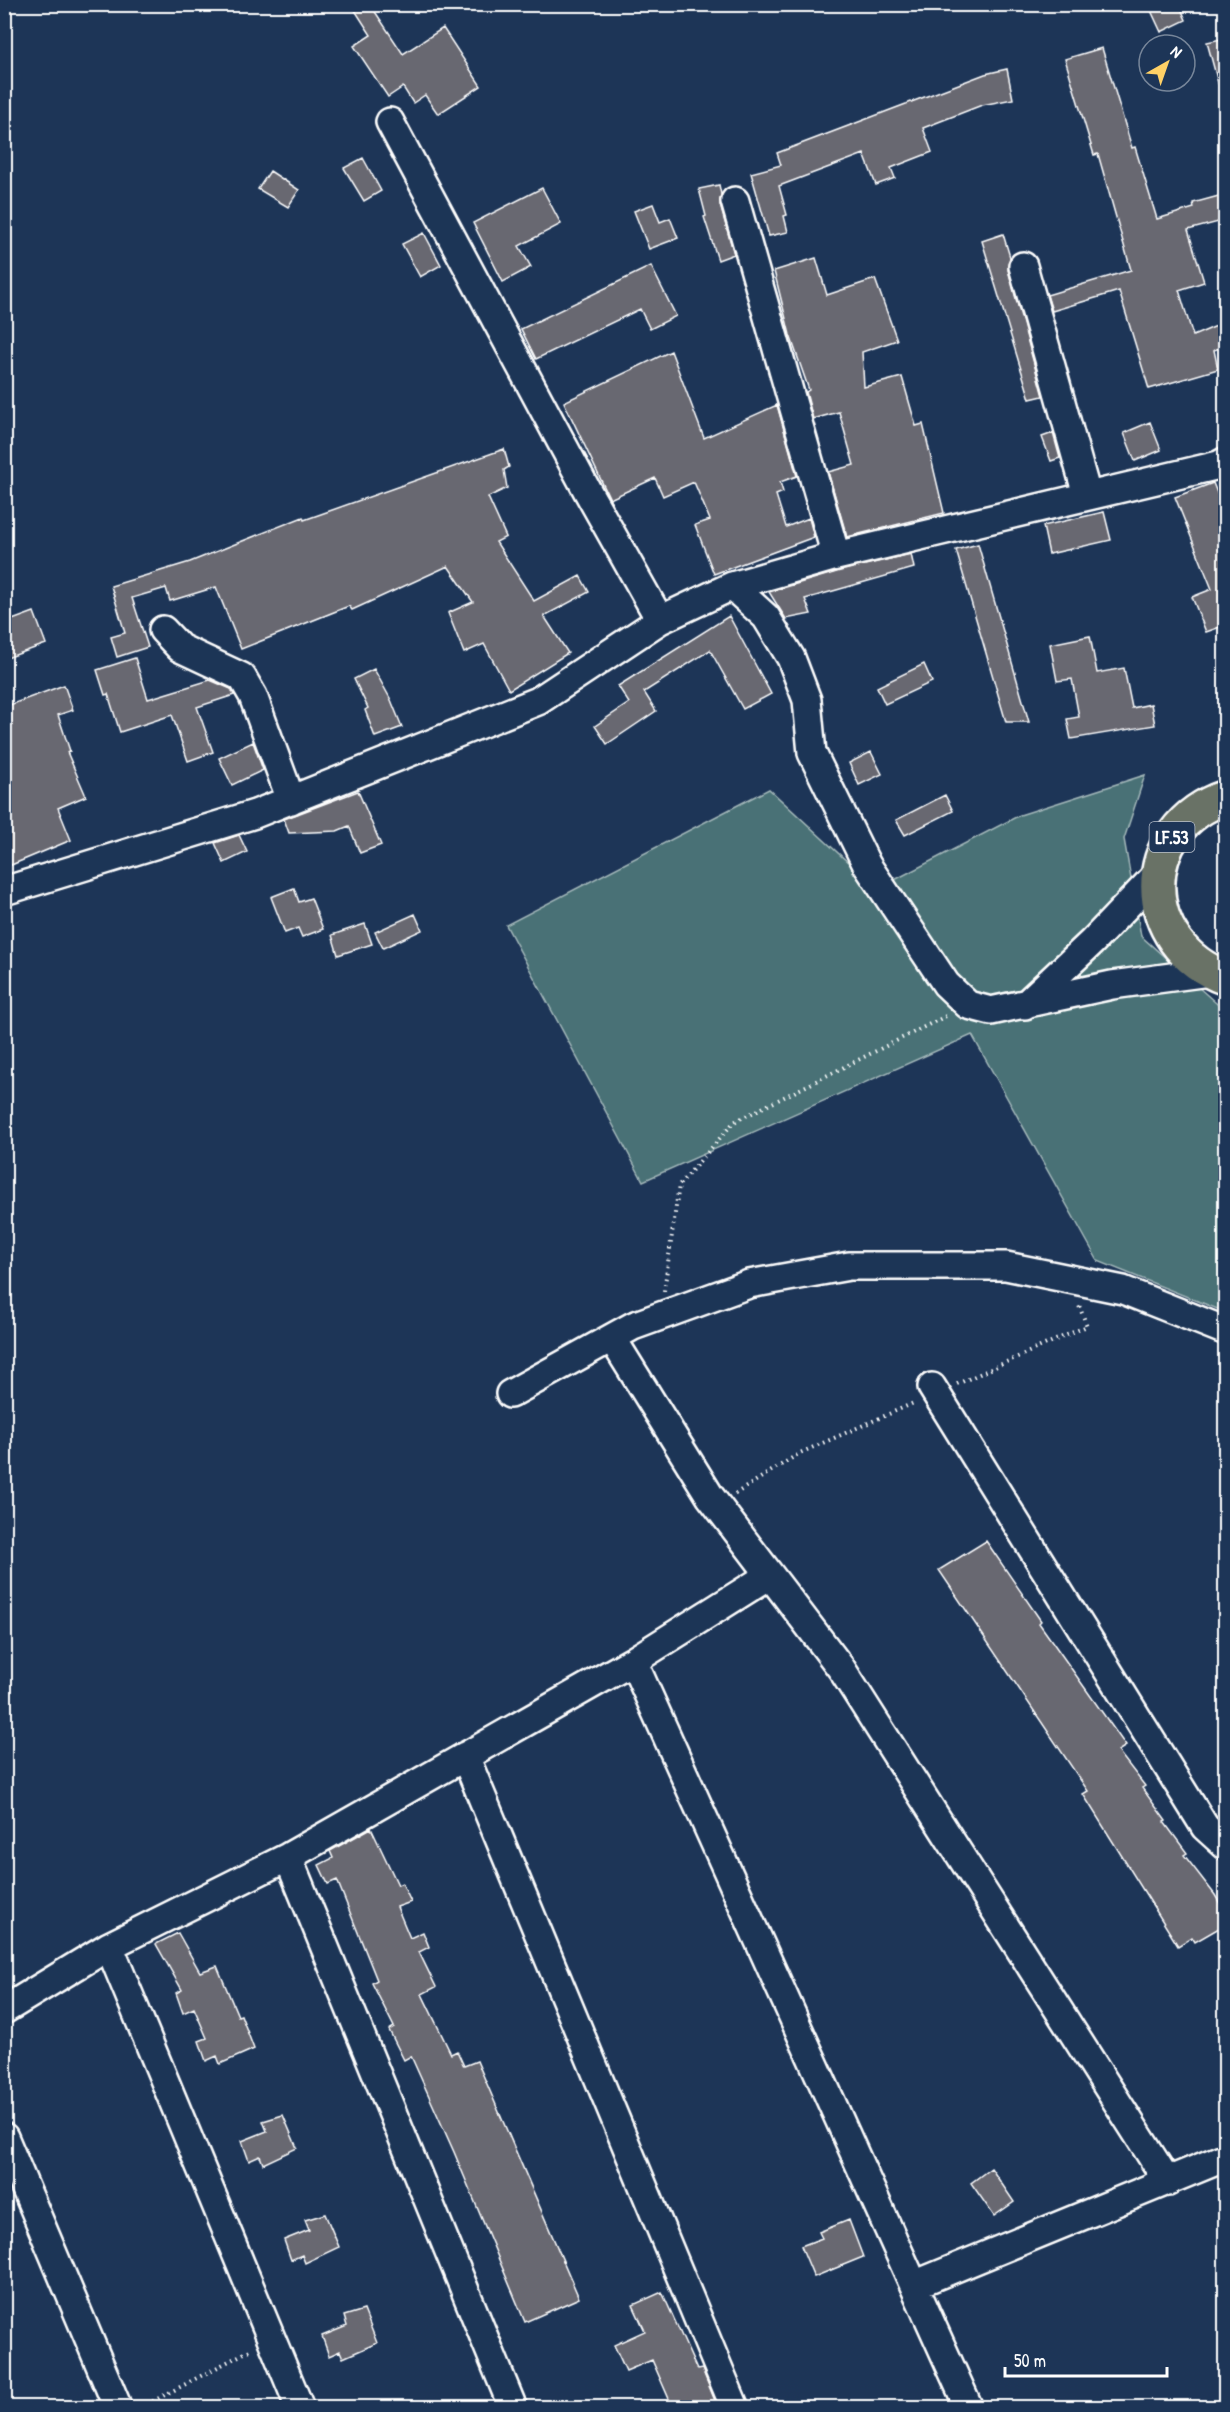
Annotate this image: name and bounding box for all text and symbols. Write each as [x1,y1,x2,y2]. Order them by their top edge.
north arrow [1137,33,1197,93]
text: N [1166,40,1187,63]
road number: LF.53 [1150,822,1194,852]
scale bar [1005,2340,1167,2378]
text: 50 m [1014,2348,1046,2373]

